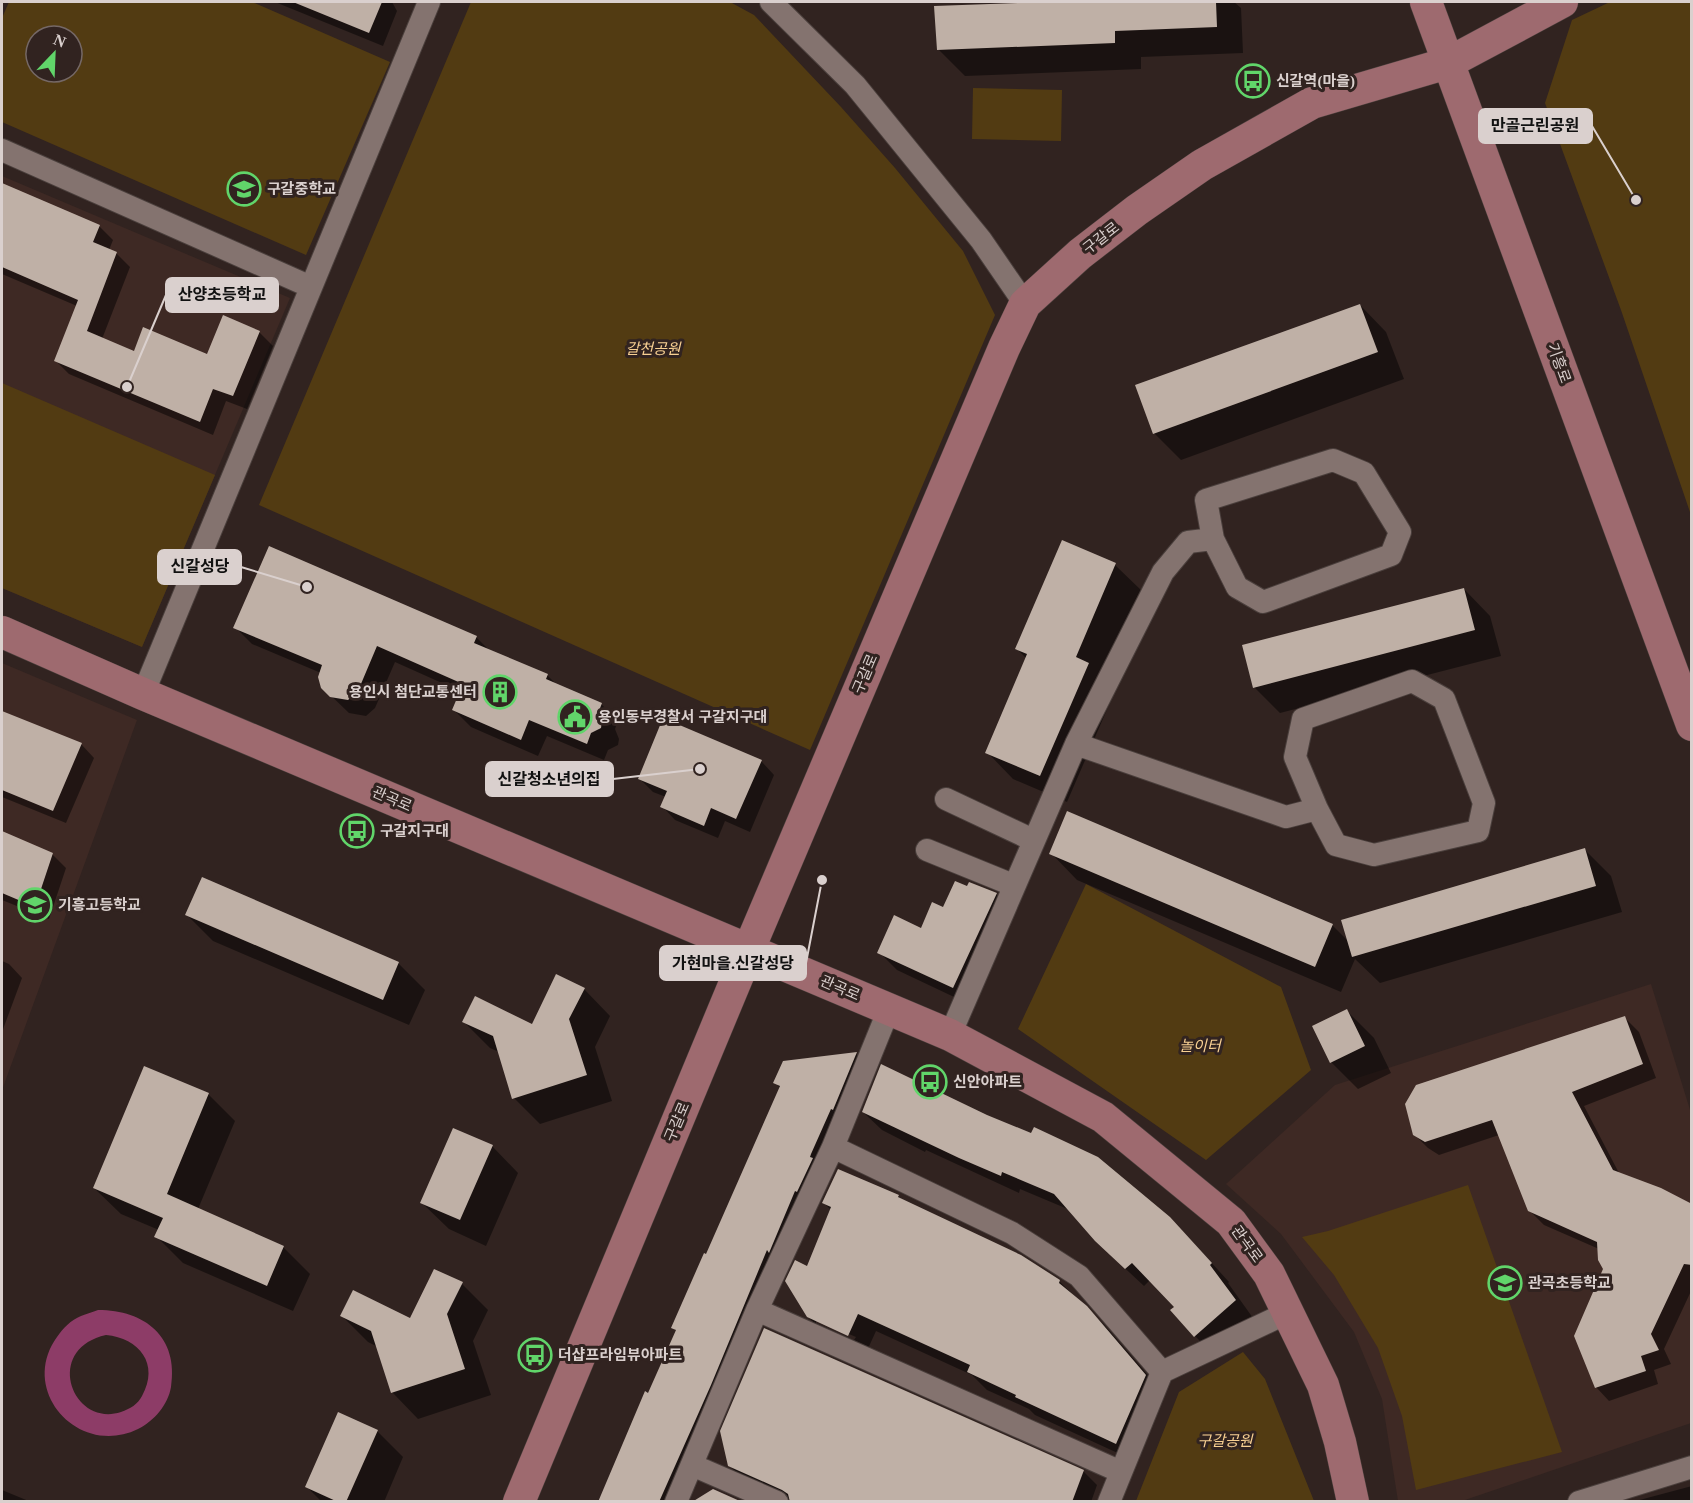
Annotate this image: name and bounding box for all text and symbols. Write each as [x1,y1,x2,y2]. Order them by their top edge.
north arrow [24,24,84,84]
text: N [51,31,69,51]
bus stop icon: 신갈역(마을) [1235,63,1271,99]
place label: 신갈역(마을) [1276,73,1355,90]
callout: 만골근린공원 [1479,109,1592,143]
text: 만골근린공원 [1491,117,1579,134]
school or university icon: 구갈중학교 [226,171,262,207]
place label: 구갈중학교 [267,180,336,197]
street label: 구갈로 [1080,219,1122,257]
callout: 산양초등학교 [166,278,278,312]
text: 산양초등학교 [178,285,266,303]
park label: 갈천공원 [625,341,682,357]
street label: 기흥로 [1544,341,1574,385]
callout: 신갈성당 [158,550,241,584]
text: 신갈성당 [171,558,230,575]
street label: 구갈로 [850,652,880,696]
building icon: 용인시 첨단교통센터 [482,674,518,710]
place label: 용인시 첨단교통센터 [349,684,477,700]
public building icon: 용인동부경찰서 구갈지구대 [557,699,593,735]
place label: 용인동부경찰서 구갈지구대 [598,709,767,725]
callout: 신갈청소년의집 [486,762,613,796]
text: 신갈청소년의집 [497,771,601,788]
street label: 관곡로 [370,784,414,814]
bus stop icon: 구갈지구대 [339,813,375,849]
place label: 구갈지구대 [380,823,449,839]
school or university icon: 기흥고등학교 [17,887,53,923]
place label: 기흥고등학교 [58,896,141,913]
callout: 가현마을.신갈성당 [660,946,806,980]
text: 가현마을.신갈성당 [672,954,794,972]
street label: 관곡로 [818,973,862,1003]
park label: 놀이터 [1179,1038,1223,1054]
bus stop icon: 신안아파트 [912,1064,948,1100]
place label: 신안아파트 [953,1074,1022,1090]
street label: 구갈로 [662,1100,692,1144]
street label: 관곡로 [1228,1223,1266,1265]
school or university icon: 관곡초등학교 [1487,1265,1523,1301]
place label: 관곡초등학교 [1528,1274,1611,1291]
bus stop icon: 더샵프라임뷰아파트 [517,1337,553,1373]
place label: 더샵프라임뷰아파트 [558,1347,682,1363]
park label: 구갈공원 [1197,1433,1254,1449]

